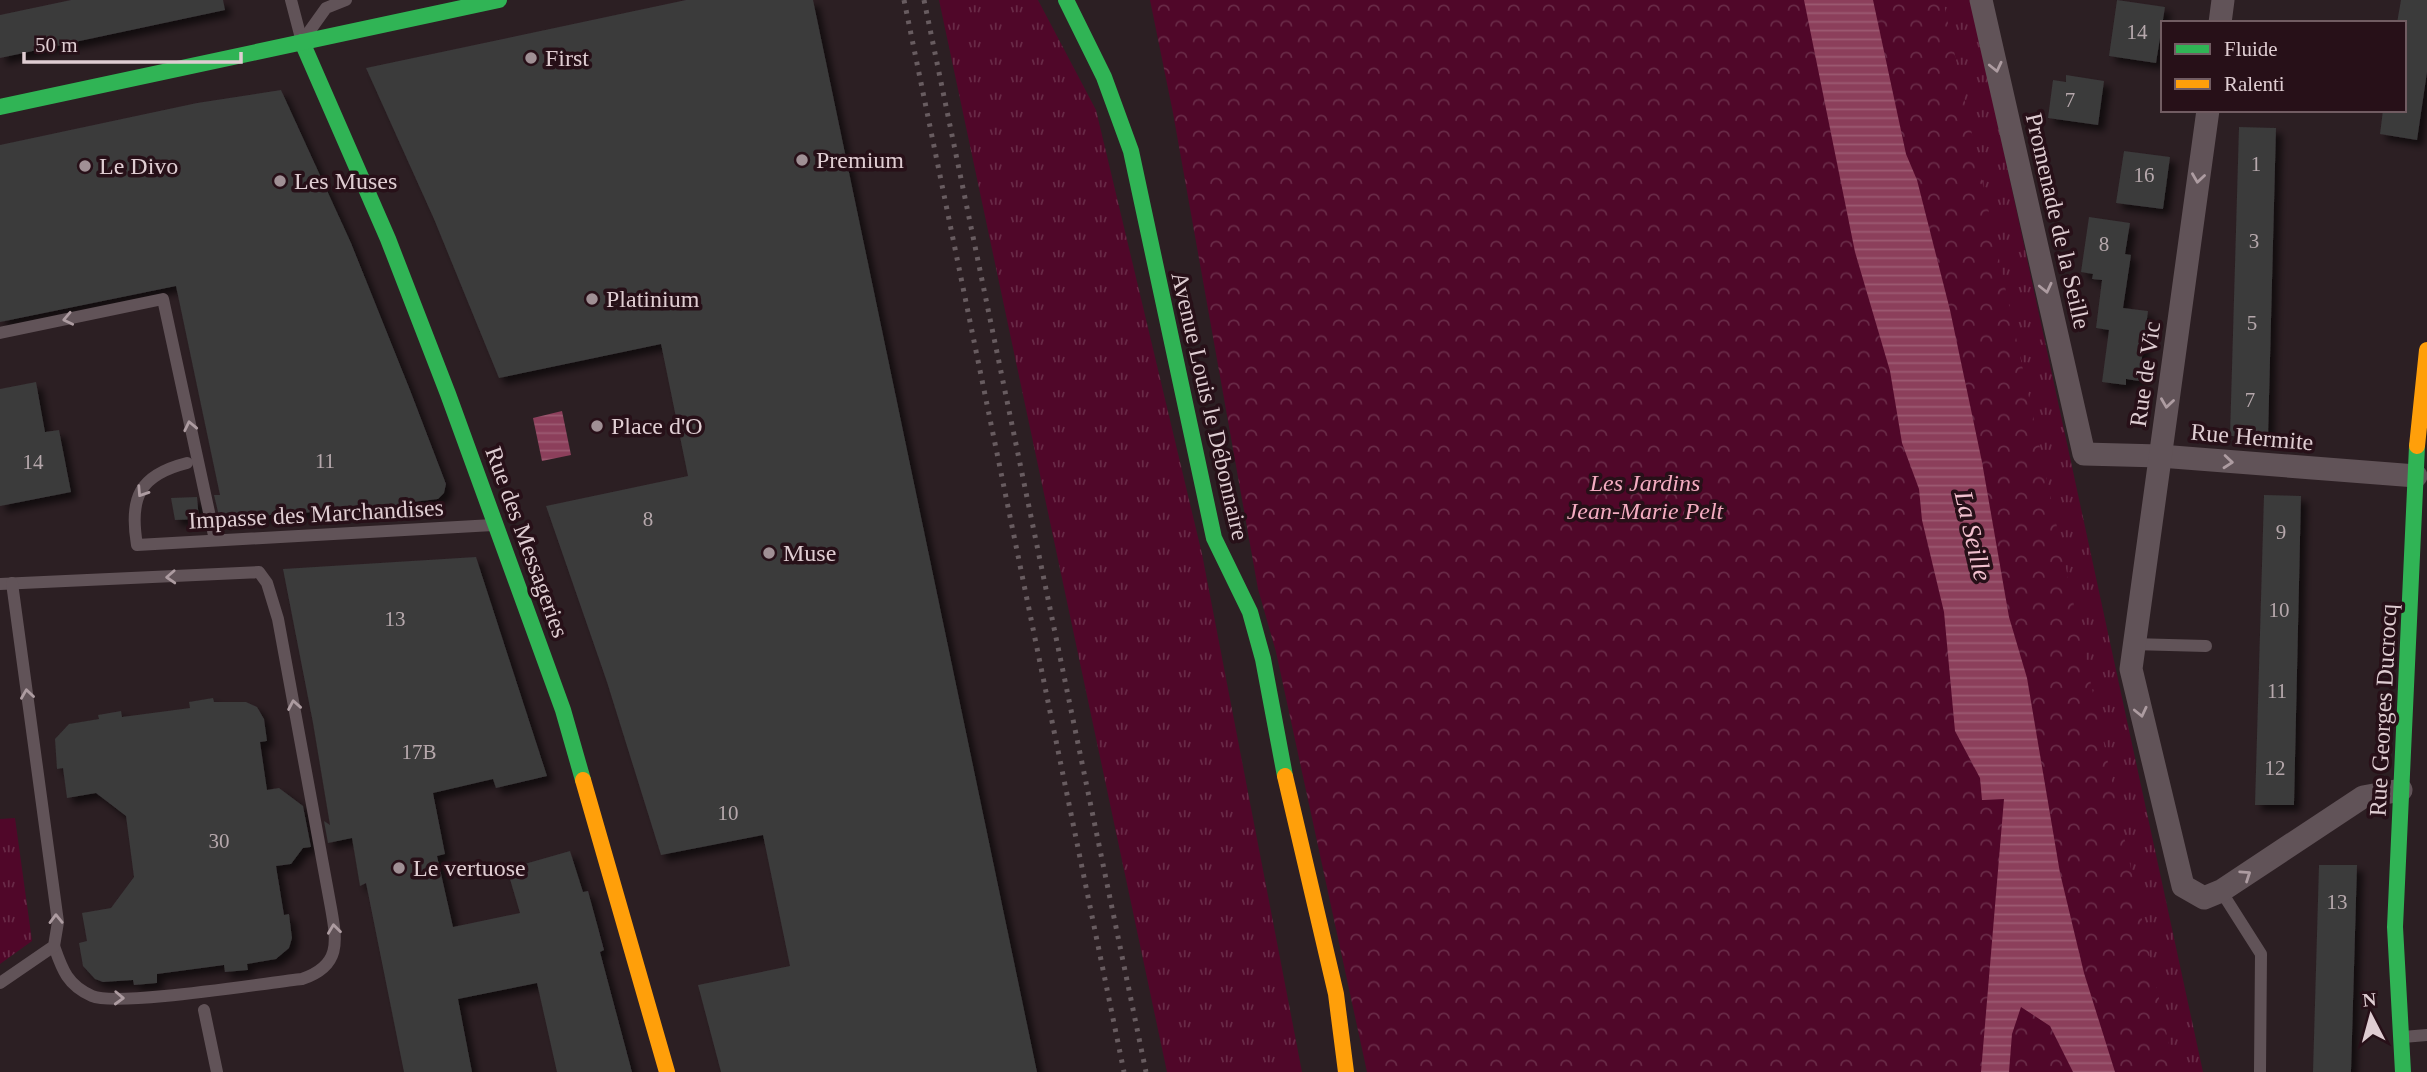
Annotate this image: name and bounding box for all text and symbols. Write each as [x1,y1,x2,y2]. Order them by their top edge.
house number: 14 [2127,20,2148,44]
scale bar [24,21,242,65]
legend [2161,21,2406,112]
text: 50 m [35,33,78,57]
text: Fluide [2224,37,2278,61]
place label: First [545,45,589,71]
marker: First [523,50,539,66]
one-way arrow [1988,61,2002,73]
text: Ralenti [2224,72,2285,96]
house number: 7 [2065,88,2075,112]
street label: Promenade de la Seille [2021,111,2095,331]
place label: Premium [816,147,904,173]
marker: Premium [794,152,810,168]
house number: 1 [2251,152,2261,176]
place label: Le Divo [99,153,178,179]
marker: Le Divo [77,158,93,174]
house number: 16 [2134,163,2155,187]
place label: Les Muses [294,168,397,194]
one-way arrow [2191,172,2206,184]
marker: Les Muses [272,173,288,189]
house number: 3 [2249,229,2259,253]
house number: 8 [2099,232,2109,256]
street label: Avenue Louis le Débonnaire [1166,269,1254,543]
one-way arrow [2038,282,2053,294]
place label: Platinium [606,286,700,312]
marker: Platinium [584,291,600,307]
one-way arrow [62,310,74,325]
house number: 5 [2247,311,2257,335]
street label: Rue de Vic [2125,320,2165,428]
house number: 7 [2245,388,2255,412]
one-way arrow [2160,397,2175,409]
place label: Place d'O [611,413,703,439]
marker: Place d'O [589,418,605,434]
street label: Rue Hermite [2189,419,2315,455]
one-way arrow [184,420,199,432]
street label: Rue des Messageries [480,443,574,641]
house number: 11 [315,449,335,473]
house number: 14 [23,450,44,474]
one-way arrow [2223,454,2234,469]
park label: Les Jardins Jean-Marie Pelt [1567,470,1725,524]
one-way arrow [137,484,150,497]
water label: La Seille [1948,487,1997,584]
street label: Impasse des Marchandises [188,494,444,534]
house number: 8 [643,507,653,531]
house number: 9 [2276,520,2286,544]
place label: Muse [783,540,836,566]
marker: Muse [761,545,777,561]
one-way arrow [165,569,176,584]
house number: 10 [2269,598,2290,622]
street label: Rue Georges Ducrocq [2364,603,2402,817]
house number: 13 [385,607,406,631]
house number: 11 [2267,679,2287,703]
one-way arrow [19,688,34,700]
one-way arrow [287,699,302,711]
one-way arrow [2132,705,2147,717]
house number: 17B [401,740,437,764]
house number: 12 [2265,756,2286,780]
house number: 10 [718,801,739,825]
house number: 30 [209,829,230,853]
place label: Le vertuose [413,855,526,881]
marker: Le vertuose [391,860,407,876]
one-way arrow [2238,871,2251,883]
house number: 13 [2327,890,2348,914]
one-way arrow [48,913,64,924]
one-way arrow [327,923,342,935]
north arrow [2336,981,2406,1051]
text: N [2361,988,2377,1011]
one-way arrow [114,990,125,1006]

